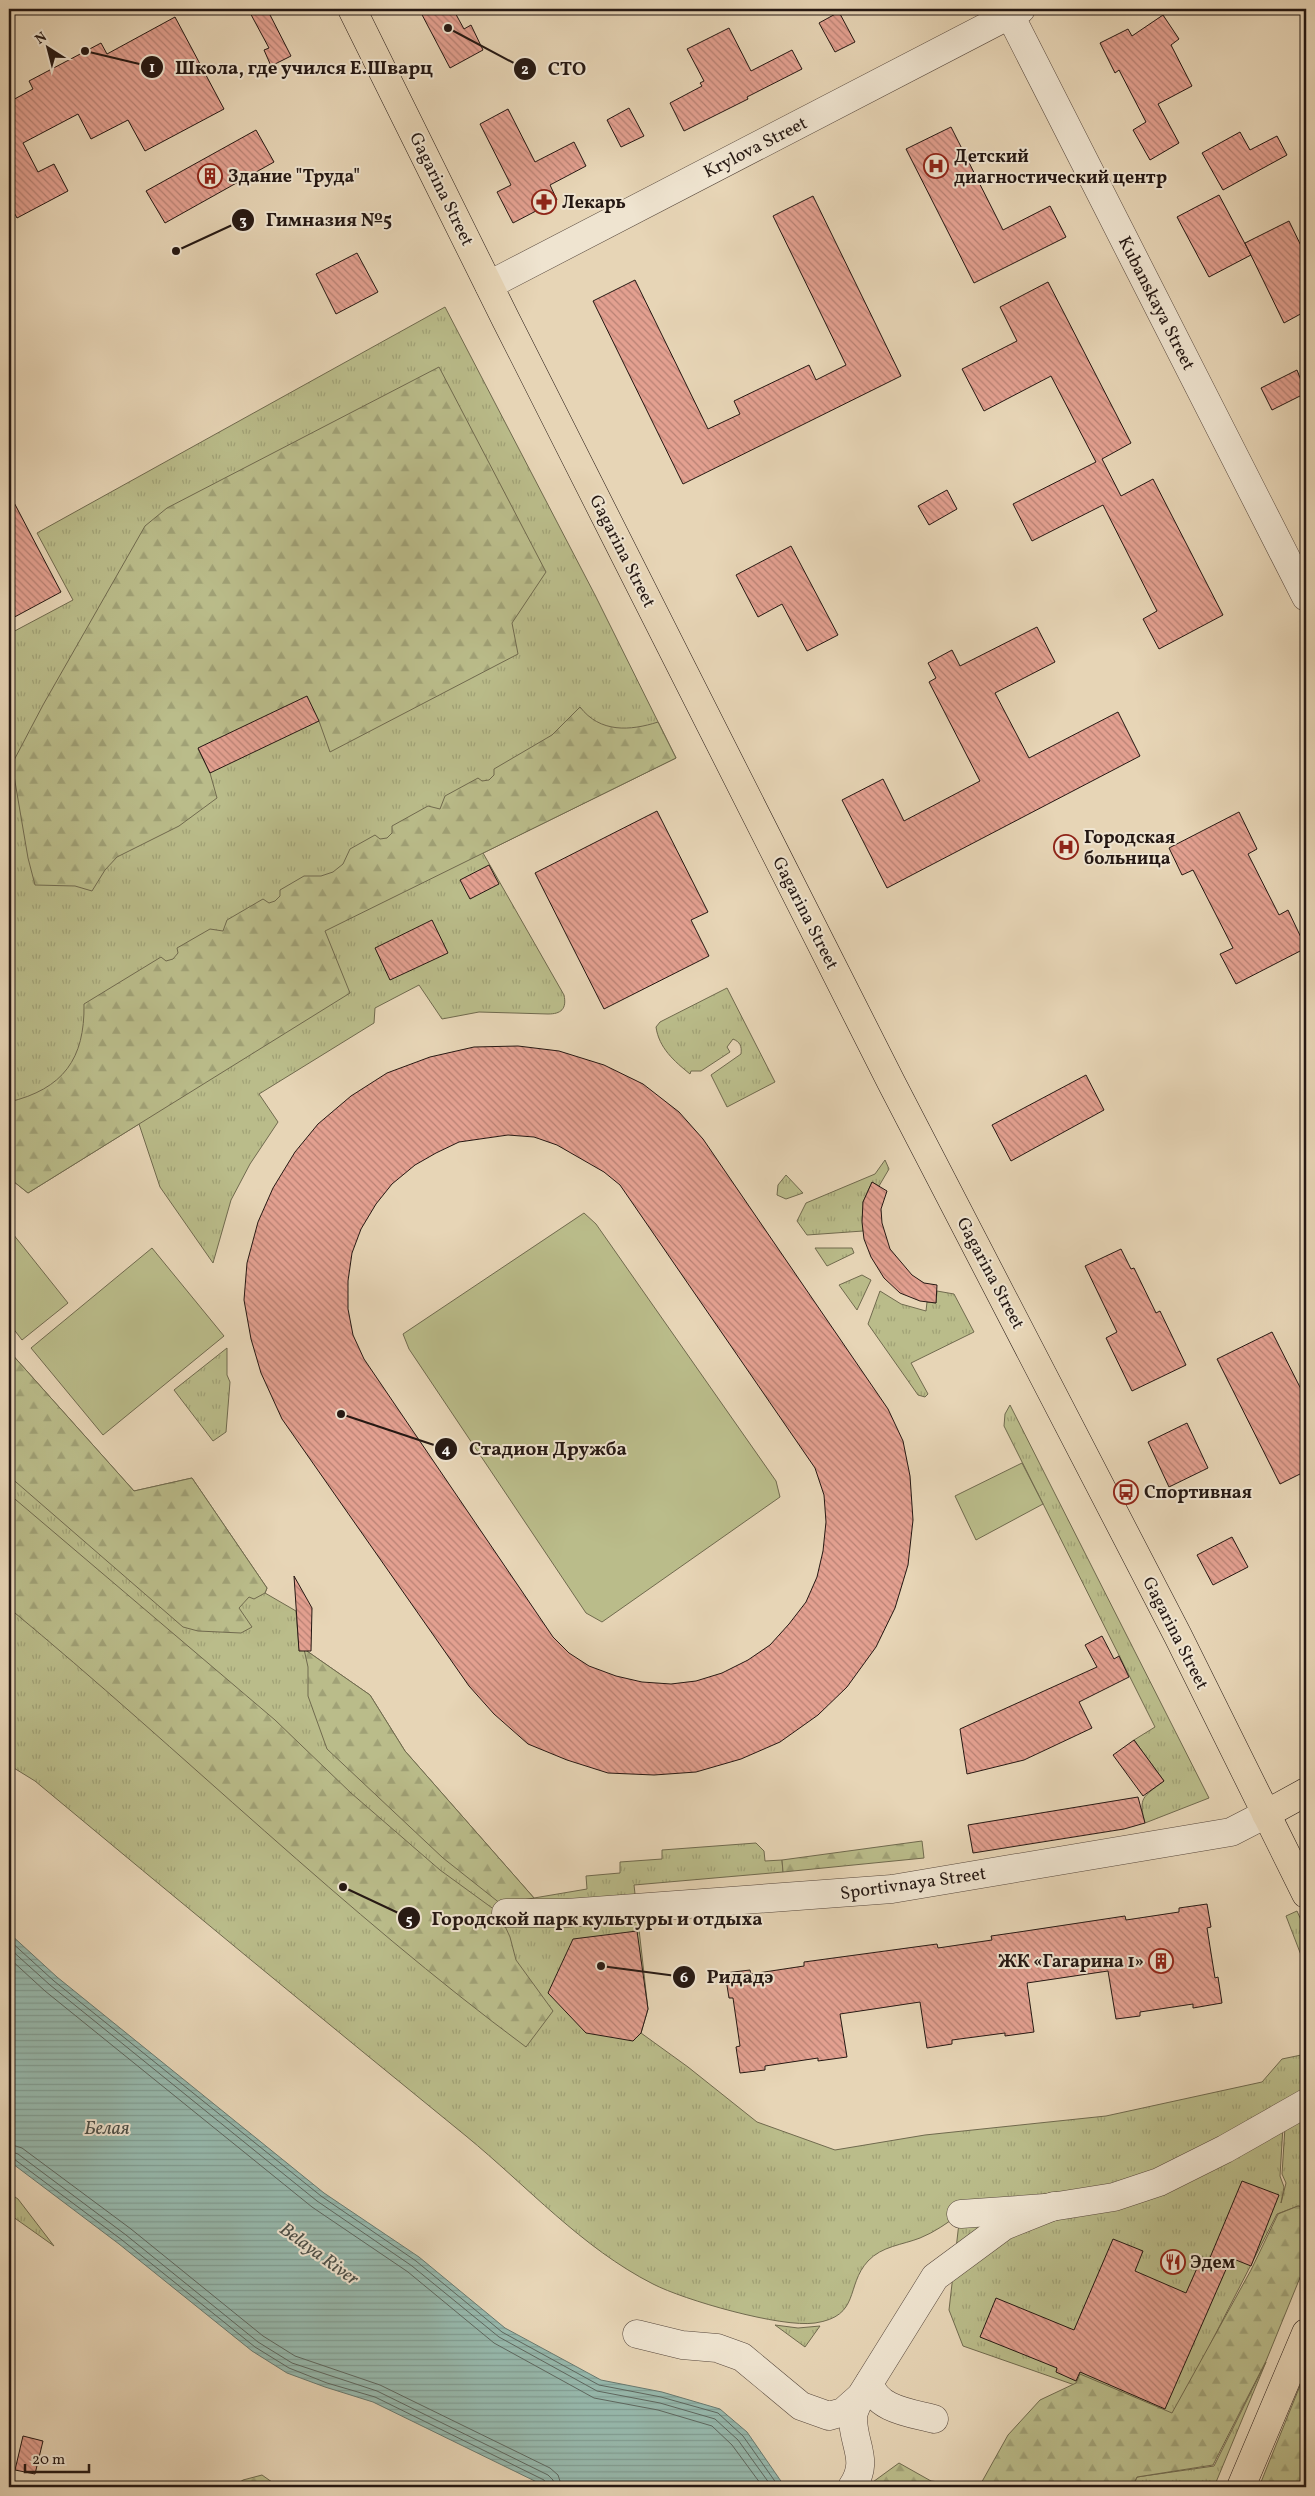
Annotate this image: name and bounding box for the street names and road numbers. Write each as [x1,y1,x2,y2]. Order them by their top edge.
street label: Krylova Street [699,111,812,185]
street label: Gagarina Street [402,129,479,251]
street label: Kubanskaya Street [1111,232,1200,375]
street label: Gagarina Street [582,491,661,612]
street label: Gagarina Street [765,853,844,974]
street label: Gagarina Street [950,1213,1030,1334]
street label: Gagarina Street [1135,1573,1214,1694]
street label: Sportivnaya Street [839,1862,988,1907]

